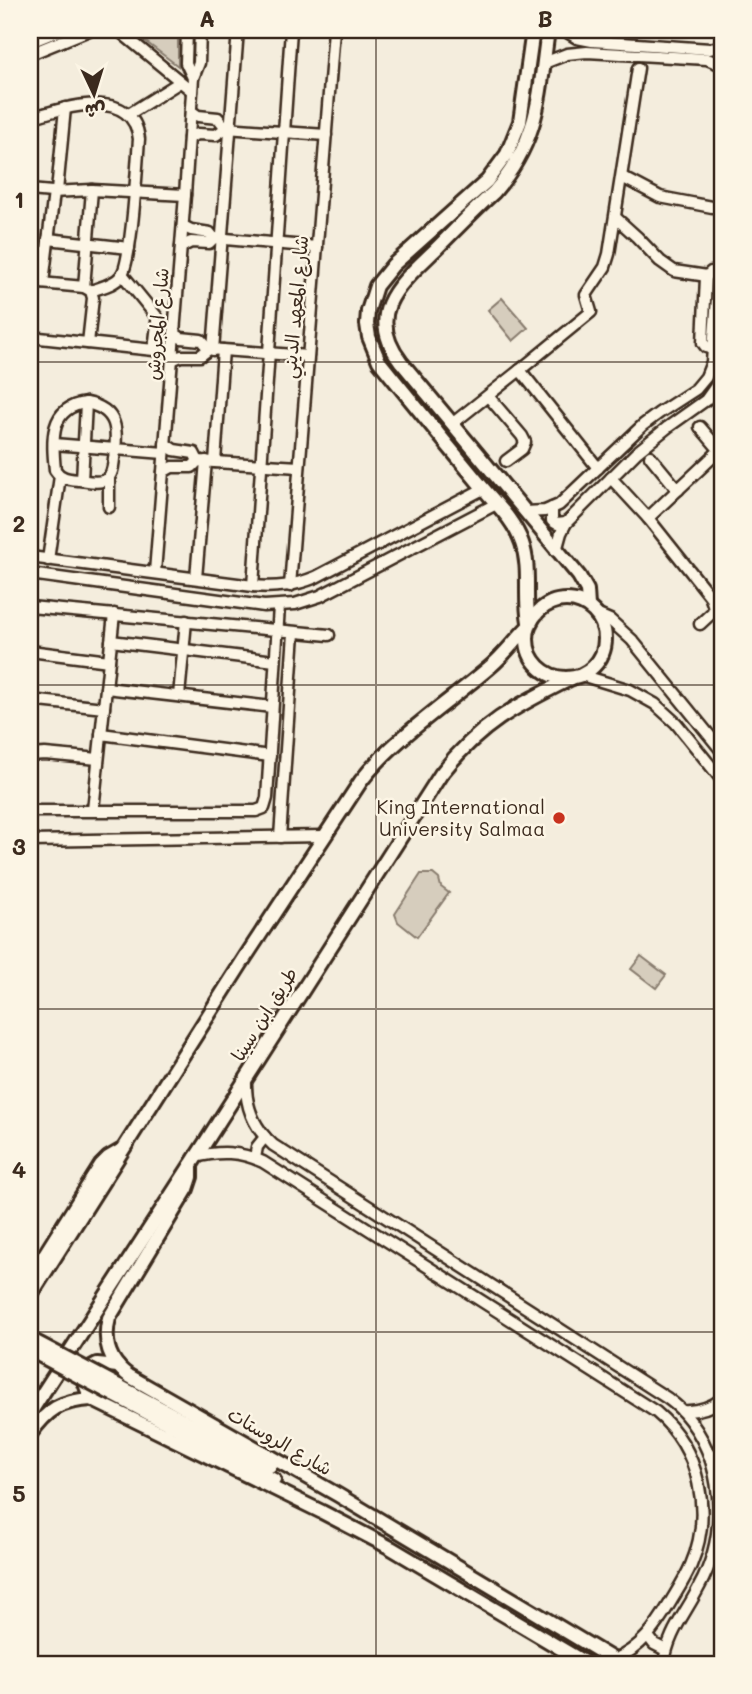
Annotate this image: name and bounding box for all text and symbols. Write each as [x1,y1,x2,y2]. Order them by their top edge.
text: A [199,3,215,33]
text: B [537,3,553,33]
north arrow [60,60,130,130]
text: ش [84,98,107,125]
text: 1 [14,184,24,214]
street label: شارع المعهد الديني [276,234,318,380]
street label: شارع المجروش [139,267,176,381]
text: 2 [13,508,25,538]
place label: King International University Salmaa [377,794,545,841]
marker: King International University Salmaa [551,810,567,826]
text: 3 [12,831,26,861]
street label: طريق ابن سينا [225,962,302,1065]
text: 4 [12,1154,26,1184]
street label: شارع الروستات [223,1401,337,1482]
text: 5 [12,1478,26,1508]

